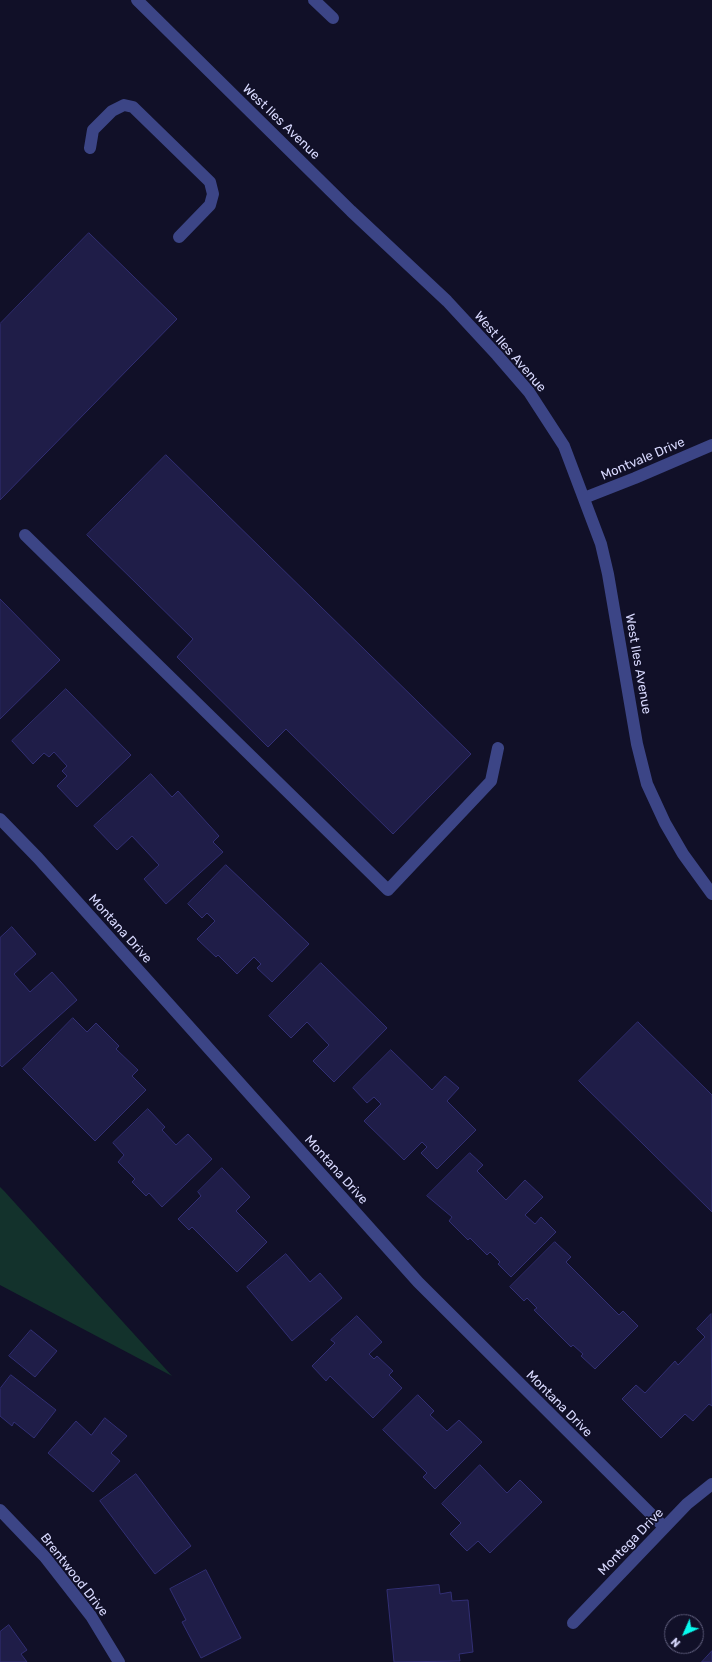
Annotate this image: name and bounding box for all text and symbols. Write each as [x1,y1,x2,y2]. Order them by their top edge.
street label: West Iles Avenue [239,81,323,163]
street label: West Iles Avenue [471,309,549,395]
street label: Montvale Drive [599,434,687,484]
street label: West Iles Avenue [621,613,655,715]
street label: Montana Drive [85,891,155,967]
street label: Montana Drive [301,1132,371,1208]
street label: Montana Drive [523,1368,595,1440]
street label: Montega Drive [595,1505,667,1579]
street label: Brentwood Drive [37,1530,111,1620]
north arrow [664,1614,704,1654]
text: N [668,1635,683,1650]

